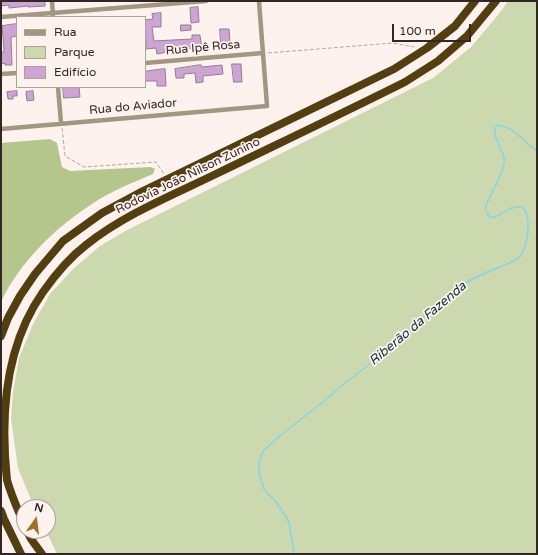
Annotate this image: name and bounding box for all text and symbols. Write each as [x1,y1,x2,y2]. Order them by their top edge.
legend [16,16,146,88]
scale bar [394,16,473,42]
text: 100 m [399,24,436,38]
text: Rua [54,25,77,39]
street label: Rua Ipê Rosa [165,38,241,58]
text: Parque [54,45,95,59]
text: Edifício [54,65,96,79]
street label: Rua do Aviador [89,96,177,118]
street label: Rodovia João Nilson Zunino [114,135,262,217]
water label: Riberão da Fazenda [366,279,470,369]
north arrow [16,499,56,539]
text: N [33,500,45,515]

